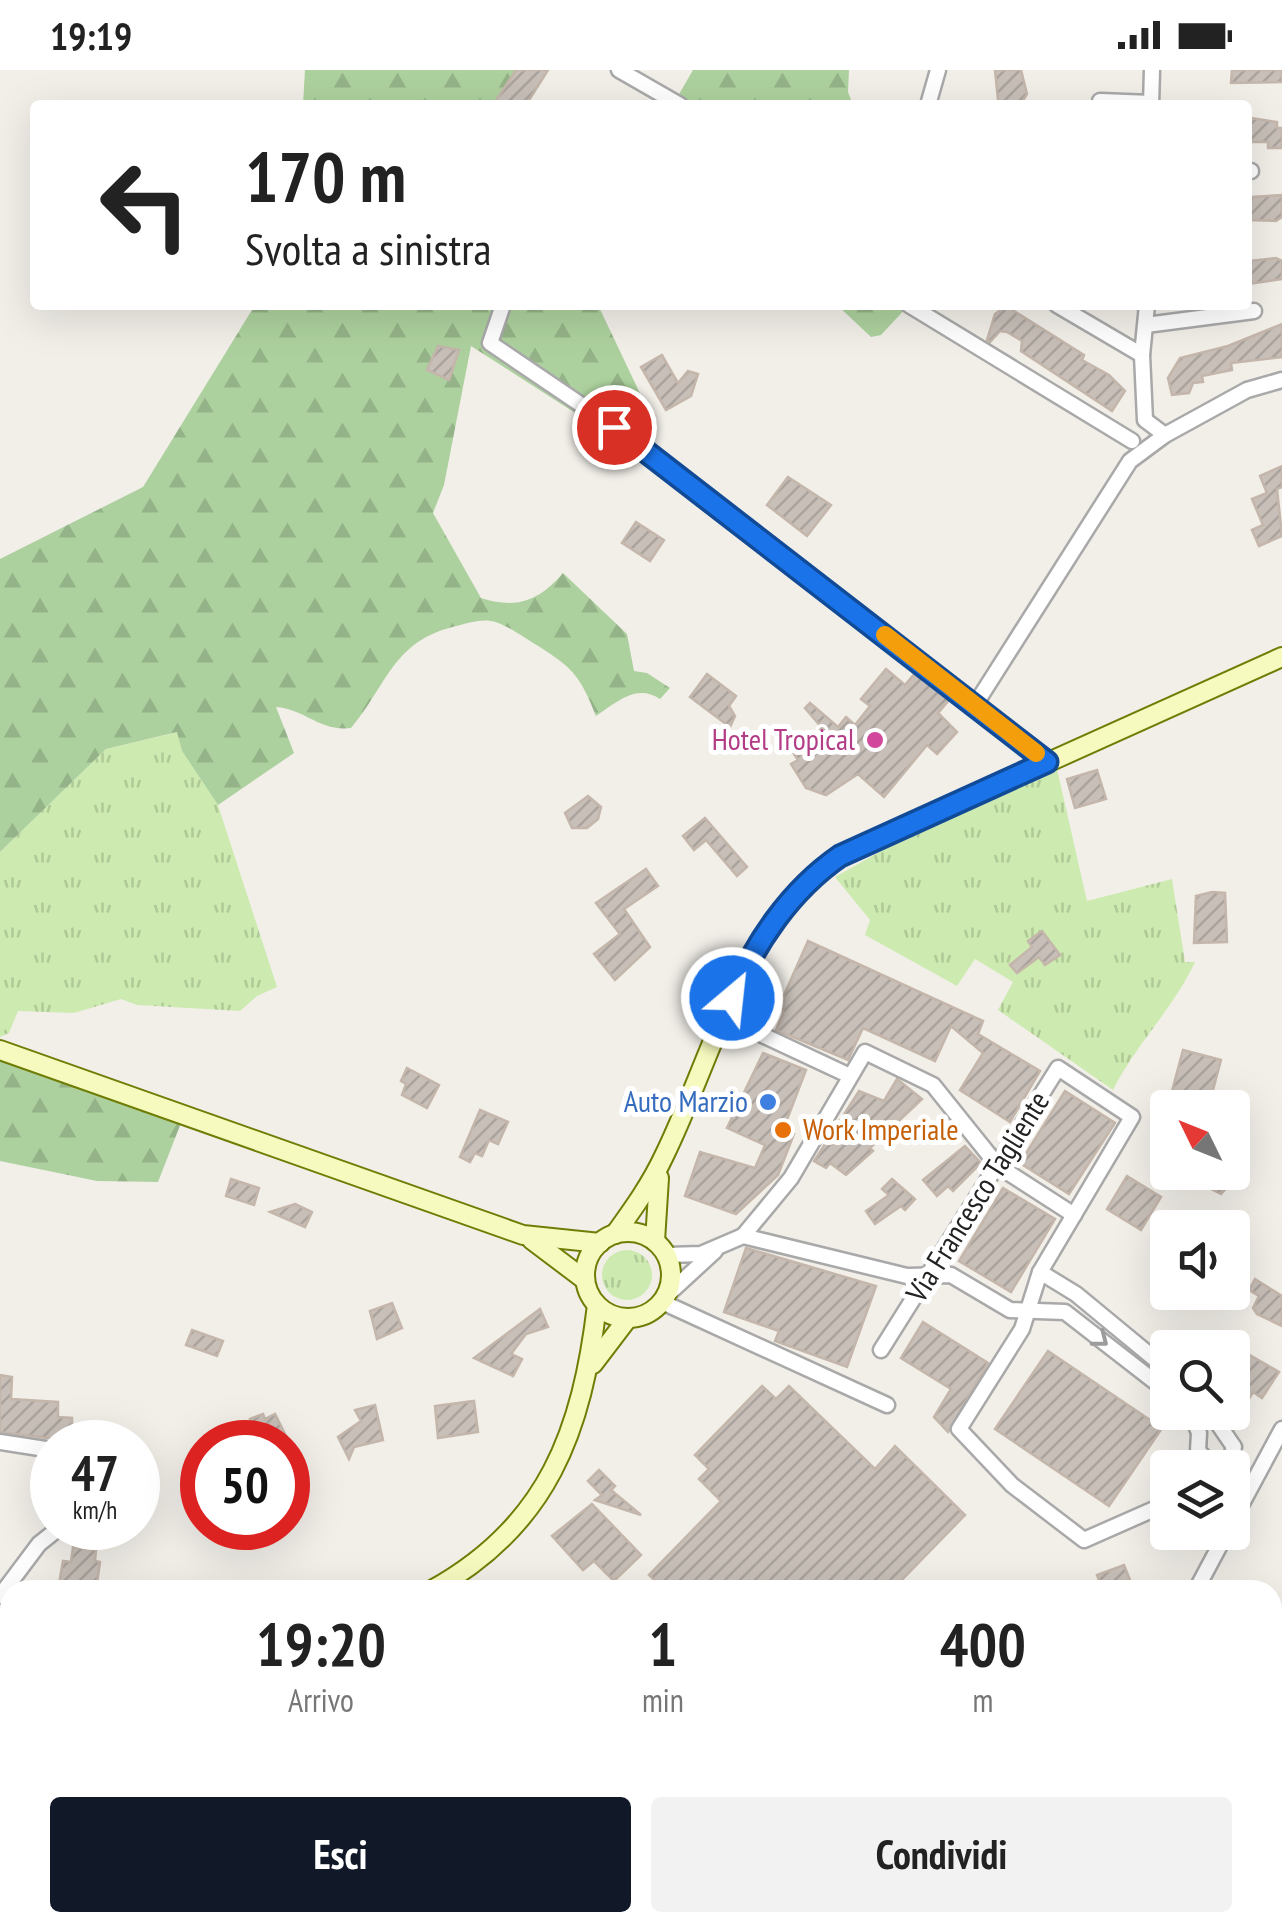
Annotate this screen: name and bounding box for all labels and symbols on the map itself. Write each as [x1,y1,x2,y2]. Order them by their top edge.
pin [572,385,657,470]
place label: Hotel Tropical [712,719,855,758]
marker: Hotel Tropical [864,729,886,751]
position arrow [680,946,784,1050]
place label: Auto Marzio [624,1081,748,1120]
street label: Via Francesco Tagliente [896,1084,1057,1310]
north arrow [1150,1090,1250,1190]
marker: Auto Marzio [757,1091,779,1113]
place label: Work Imperiale [803,1109,959,1148]
marker: Work Imperiale [772,1119,794,1141]
one-way arrow [1090,1328,1108,1346]
speed limit sign: 50 [180,1420,310,1550]

